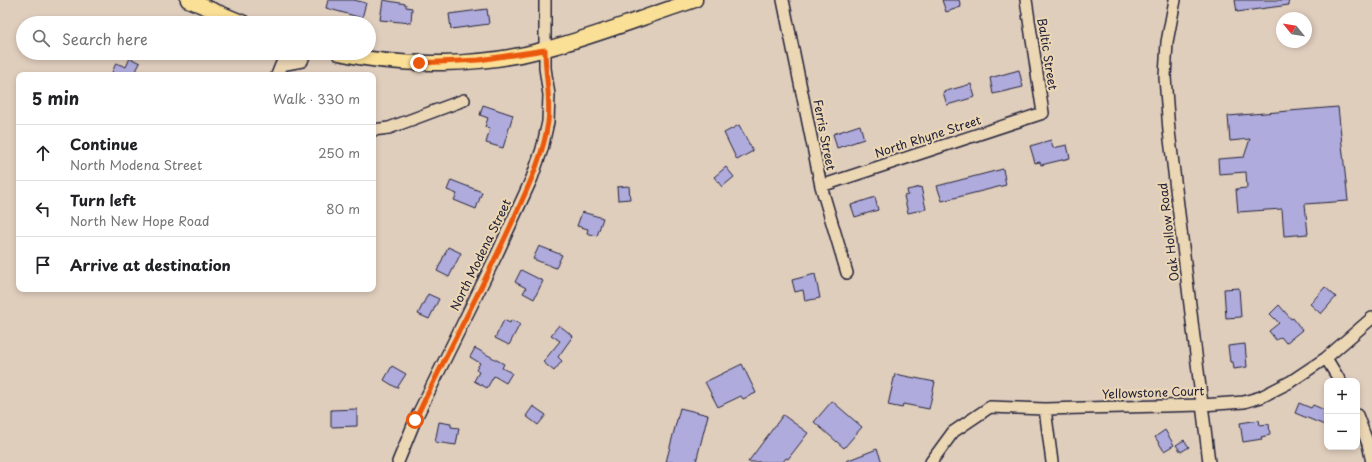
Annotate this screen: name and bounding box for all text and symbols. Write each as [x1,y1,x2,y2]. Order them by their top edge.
north arrow [1276,12,1312,48]
search box [16,16,376,60]
street label: Baltic Street [1033,16,1063,91]
icon: search [30,27,52,49]
text: Search here [62,27,148,50]
route end [410,54,428,72]
text: 5 min [32,85,79,111]
text: Walk · 330 m [273,89,360,108]
street label: Ferris Street [809,98,841,172]
street label: North Rhyne Street [872,110,983,162]
text: Continue [70,132,138,155]
icon: ahead [32,142,54,164]
text: 250 m [318,143,360,162]
text: North Modena Street [70,155,202,174]
street label: Oak Hollow Road [1153,182,1183,282]
text: Turn left [70,188,136,211]
street label: North Modena Street [445,196,515,313]
icon: left [32,198,54,220]
text: 80 m [326,199,360,218]
text: North New Hope Road [70,211,210,230]
text: Arrive at destination [70,253,231,276]
icon: arrive [32,254,54,276]
map controls [1324,378,1360,450]
button: + [1324,378,1360,414]
street label: Yellowstone Court [1101,381,1205,403]
route start [406,411,424,429]
button: − [1324,414,1360,450]

